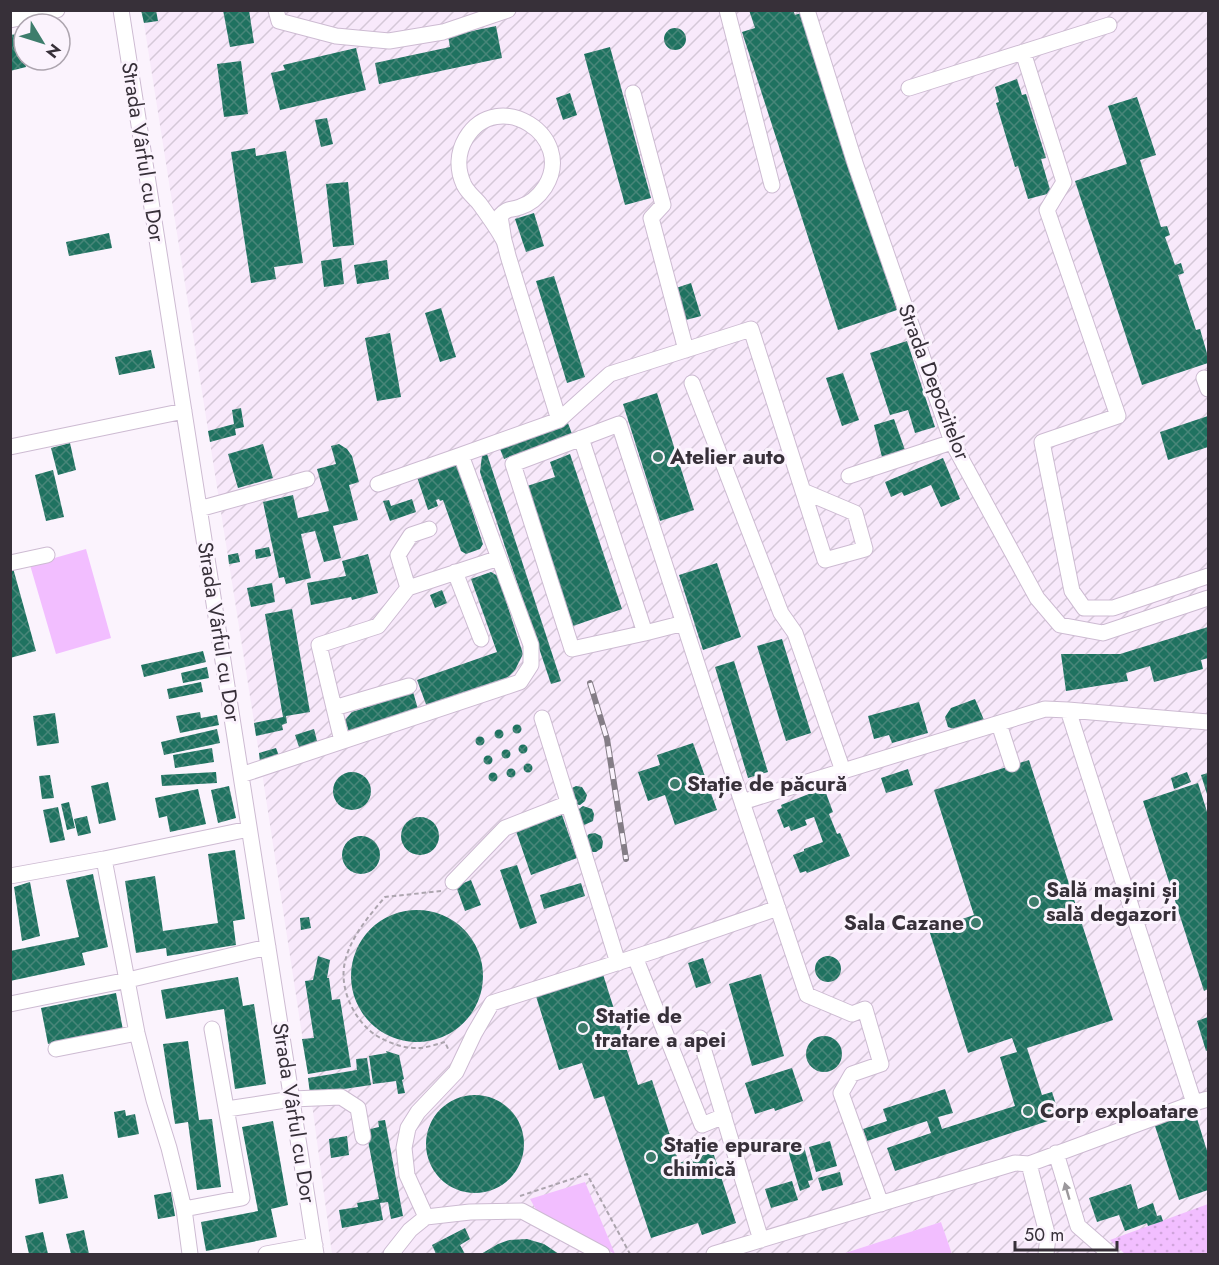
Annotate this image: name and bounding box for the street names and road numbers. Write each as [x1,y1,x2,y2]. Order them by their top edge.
street label: Strada Vârful cu Dor [114,60,172,245]
street label: Strada Depozitelor [890,300,978,465]
street label: Strada Vârful cu Dor [190,540,248,725]
street label: Strada Vârful cu Dor [265,1021,323,1206]

